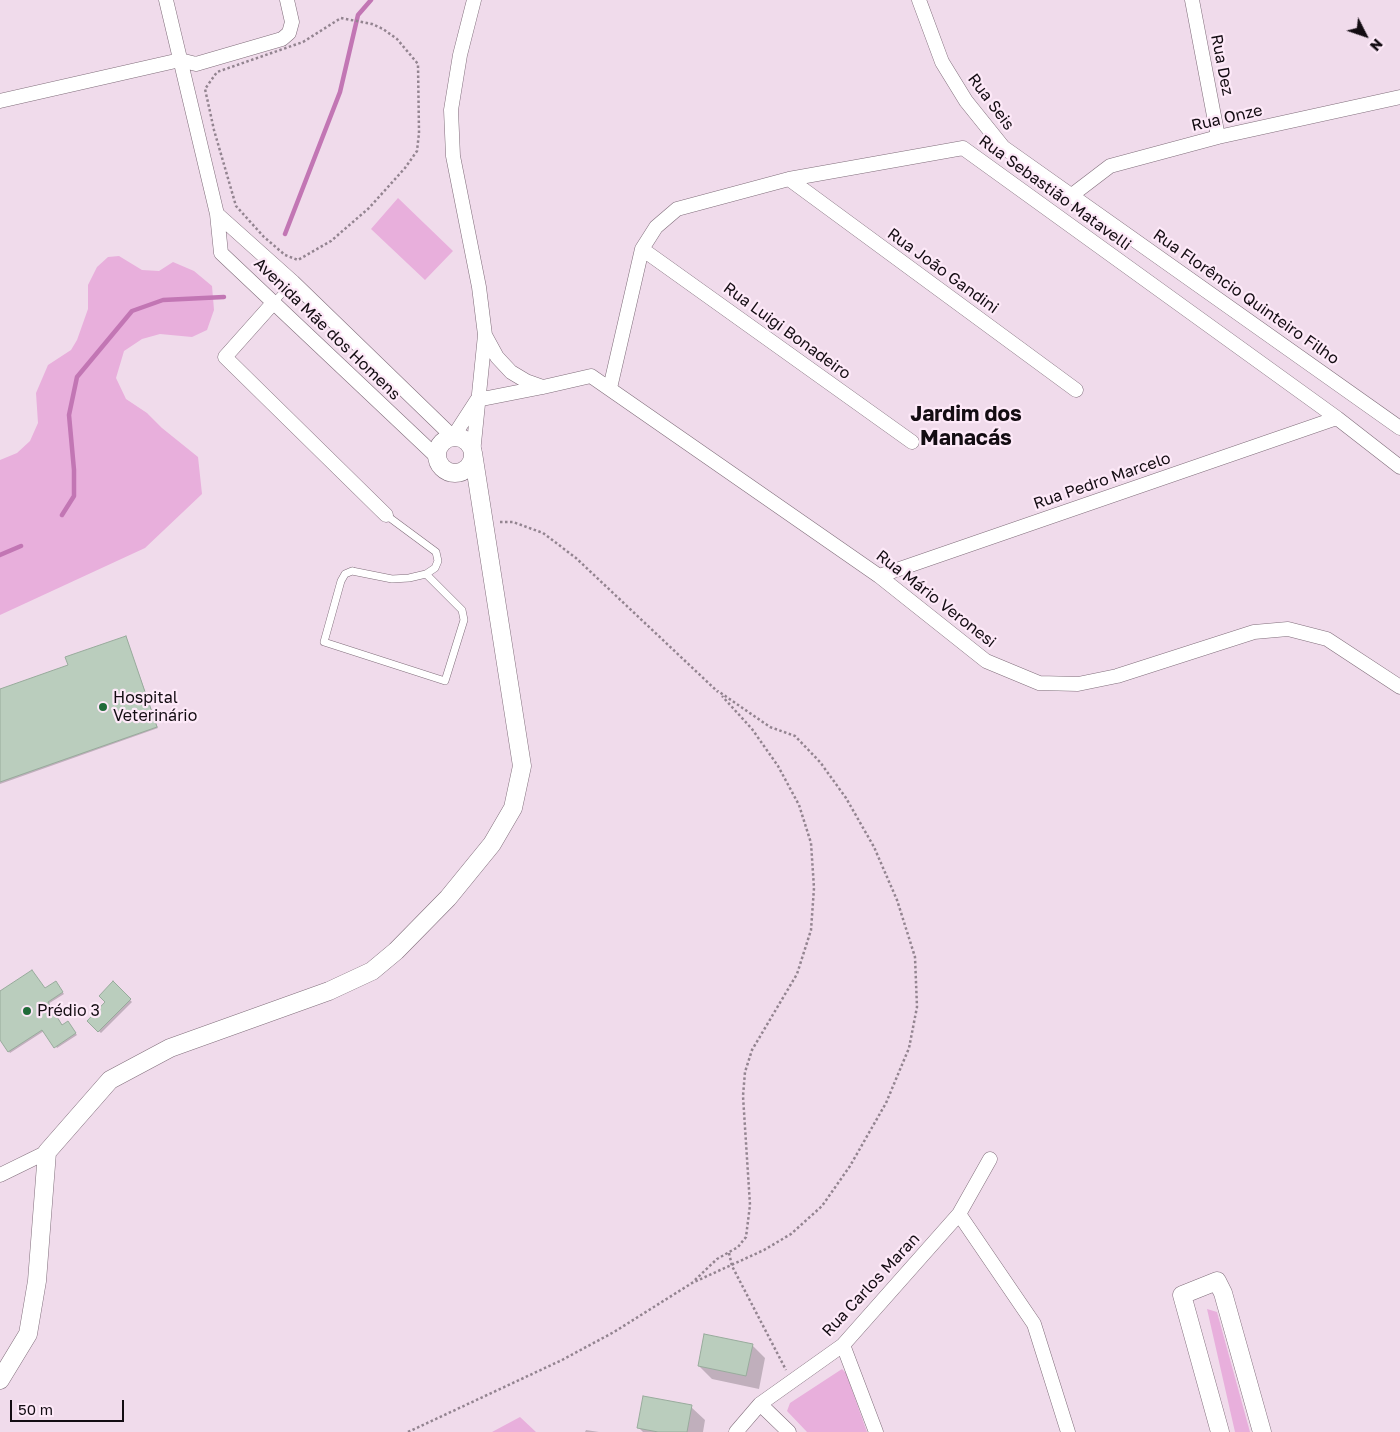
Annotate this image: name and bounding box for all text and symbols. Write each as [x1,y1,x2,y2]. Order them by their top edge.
north arrow [1340,10,1390,60]
street label: Rua Dez [1207,33,1237,97]
text: N [1367,36,1387,55]
street label: Rua Seis [964,70,1018,134]
street label: Rua Onze [1190,101,1264,135]
street label: Rua Sebastião Matavelli [975,131,1135,255]
street label: Rua João Gandini [884,224,1002,318]
street label: Rua Florêncio Quinteiro Filho [1149,225,1343,369]
street label: Avenida Mãe dos Homens [250,254,404,404]
street label: Rua Luigi Bonadeiro [720,278,854,384]
district label: Jardim dos Manacás [910,401,1022,451]
street label: Rua Pedro Marcelo [1031,449,1173,513]
street label: Rua Mário Veronesi [872,546,1000,652]
place label: Hospital Veterinário [113,688,197,726]
marker: Hospital Veterinário [97,701,109,713]
place label: Prédio 3 [37,1001,100,1021]
marker: Prédio 3 [21,1005,33,1017]
street label: Rua Carlos Maran [818,1229,924,1341]
scale bar [12,1390,126,1422]
text: 50 m [18,1400,53,1418]

